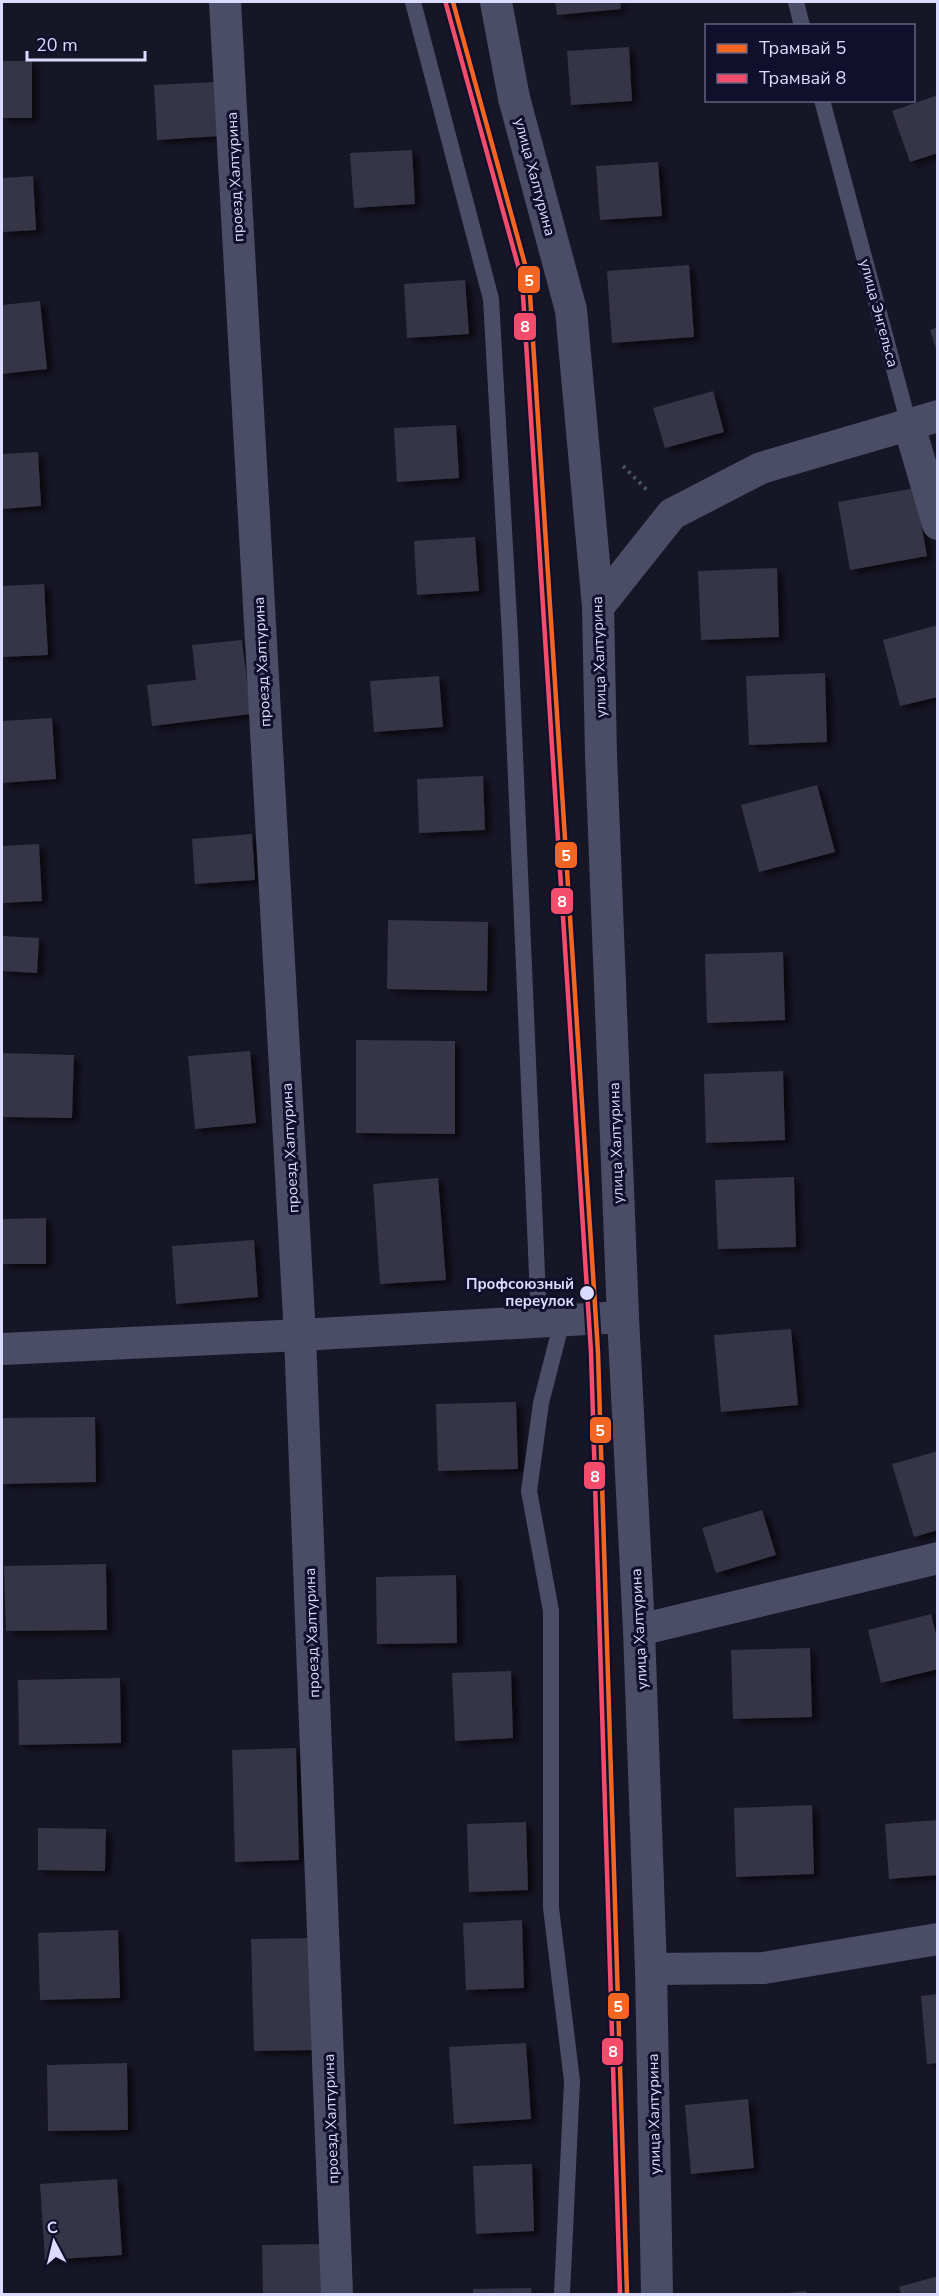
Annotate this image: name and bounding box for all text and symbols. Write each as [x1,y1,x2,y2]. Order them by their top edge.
scale bar [27,24,146,62]
legend [705,24,915,102]
text: 20 m [36,33,78,57]
text: Трамвай 5 [759,36,846,60]
text: Трамвай 8 [759,66,846,90]
street label: проезд Халтурина [222,111,248,243]
street label: улица Халтурина [510,116,560,238]
street label: улица Энгельса [855,257,903,369]
line badge: 5 [517,265,541,294]
text: 5 [524,270,534,292]
line badge: 8 [513,312,537,341]
text: 8 [520,316,530,338]
street label: проезд Халтурина [249,596,275,728]
street label: улица Халтурина [587,596,611,718]
line badge: 5 [554,841,578,869]
text: 5 [561,845,571,867]
line badge: 8 [550,887,574,915]
text: 8 [557,891,567,913]
street label: проезд Халтурина [277,1082,303,1214]
street label: улица Халтурина [604,1082,628,1204]
place label: Профсоюзный переулок [466,1274,575,1311]
marker: Профсоюзный переулок [578,1284,596,1302]
line badge: 5 [589,1416,612,1444]
text: 5 [595,1420,605,1442]
line badge: 8 [583,1461,606,1490]
text: 8 [590,1466,600,1488]
street label: проезд Халтурина [300,1568,324,1698]
street label: улица Халтурина [626,1568,652,1690]
line badge: 5 [607,1992,630,2020]
text: 5 [613,1996,623,2018]
line badge: 8 [601,2037,624,2066]
text: 8 [608,2041,618,2063]
street label: улица Халтурина [643,2053,665,2175]
street label: проезд Халтурина [319,2054,343,2184]
north arrow [24,2212,84,2272]
text: С [46,2217,59,2240]

